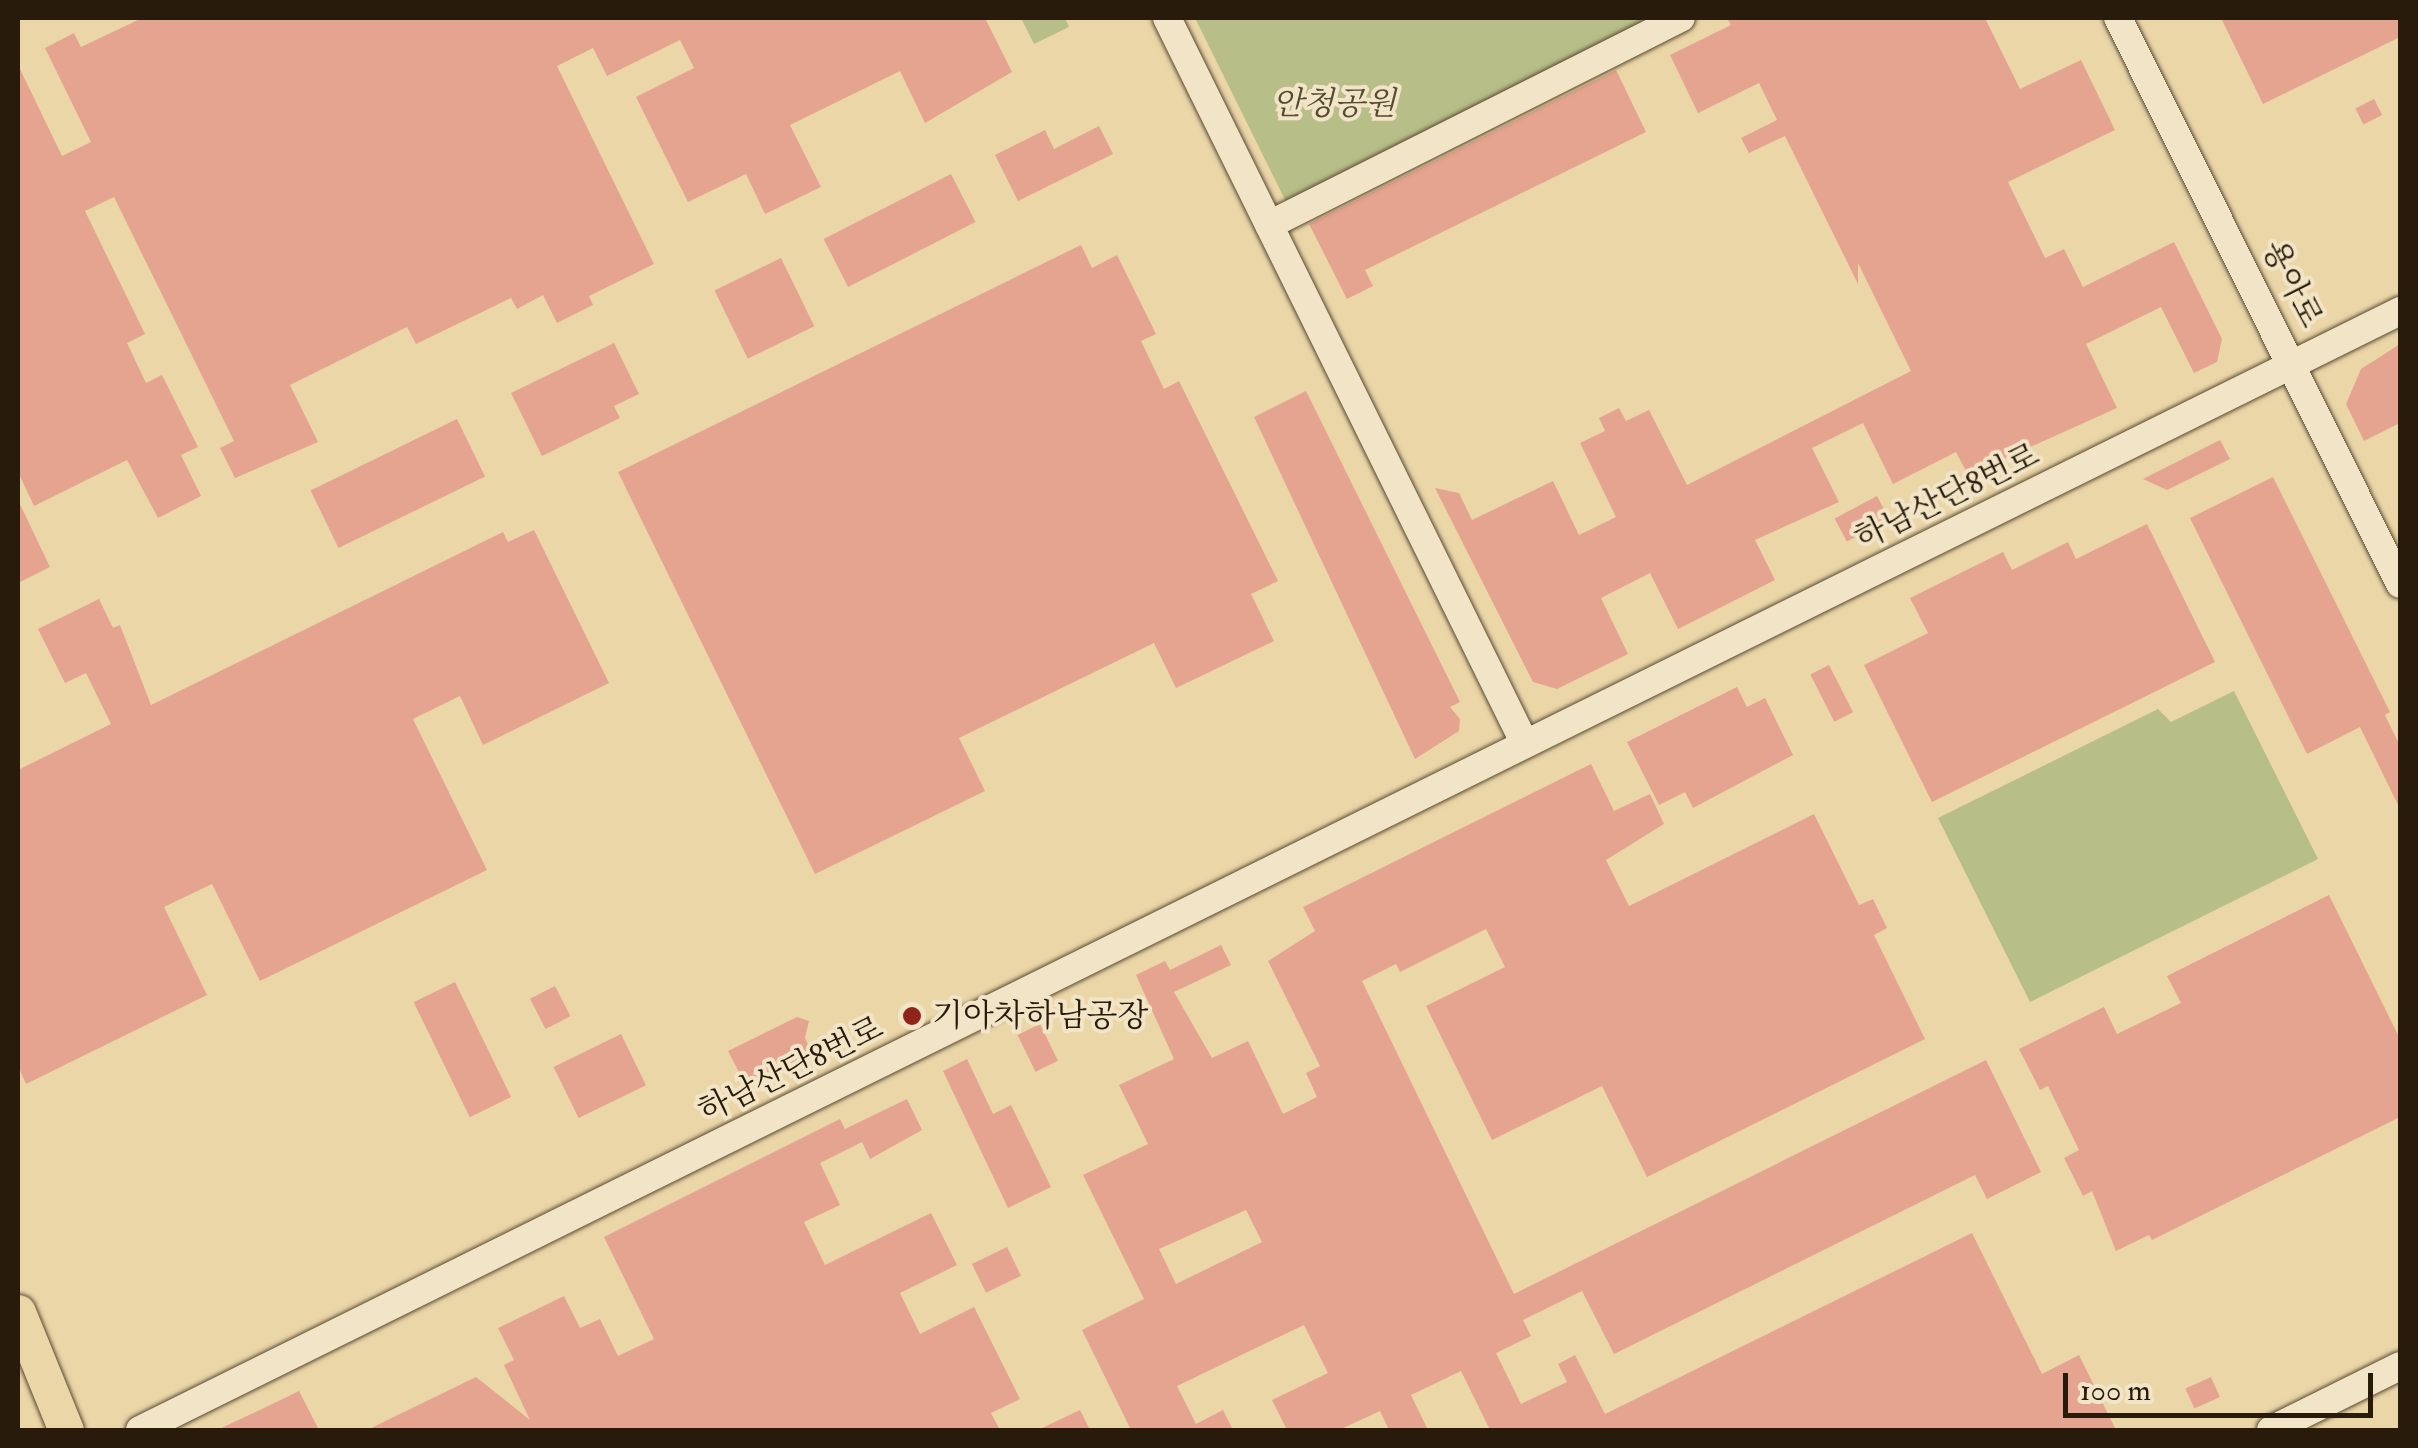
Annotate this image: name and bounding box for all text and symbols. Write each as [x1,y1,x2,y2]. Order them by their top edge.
park label: 안청공원 [1272,85,1396,123]
street label: 용아로 [2254,234,2330,334]
street label: 하남산단8번로 [1848,436,2046,558]
place label: 기아차하남공장 [932,997,1148,1035]
marker: 기아차하남공장 [901,1005,923,1027]
street label: 하남산단8번로 [692,1009,890,1131]
scale bar [2068,1353,2378,1415]
text: 100 m [2080,1372,2151,1409]

